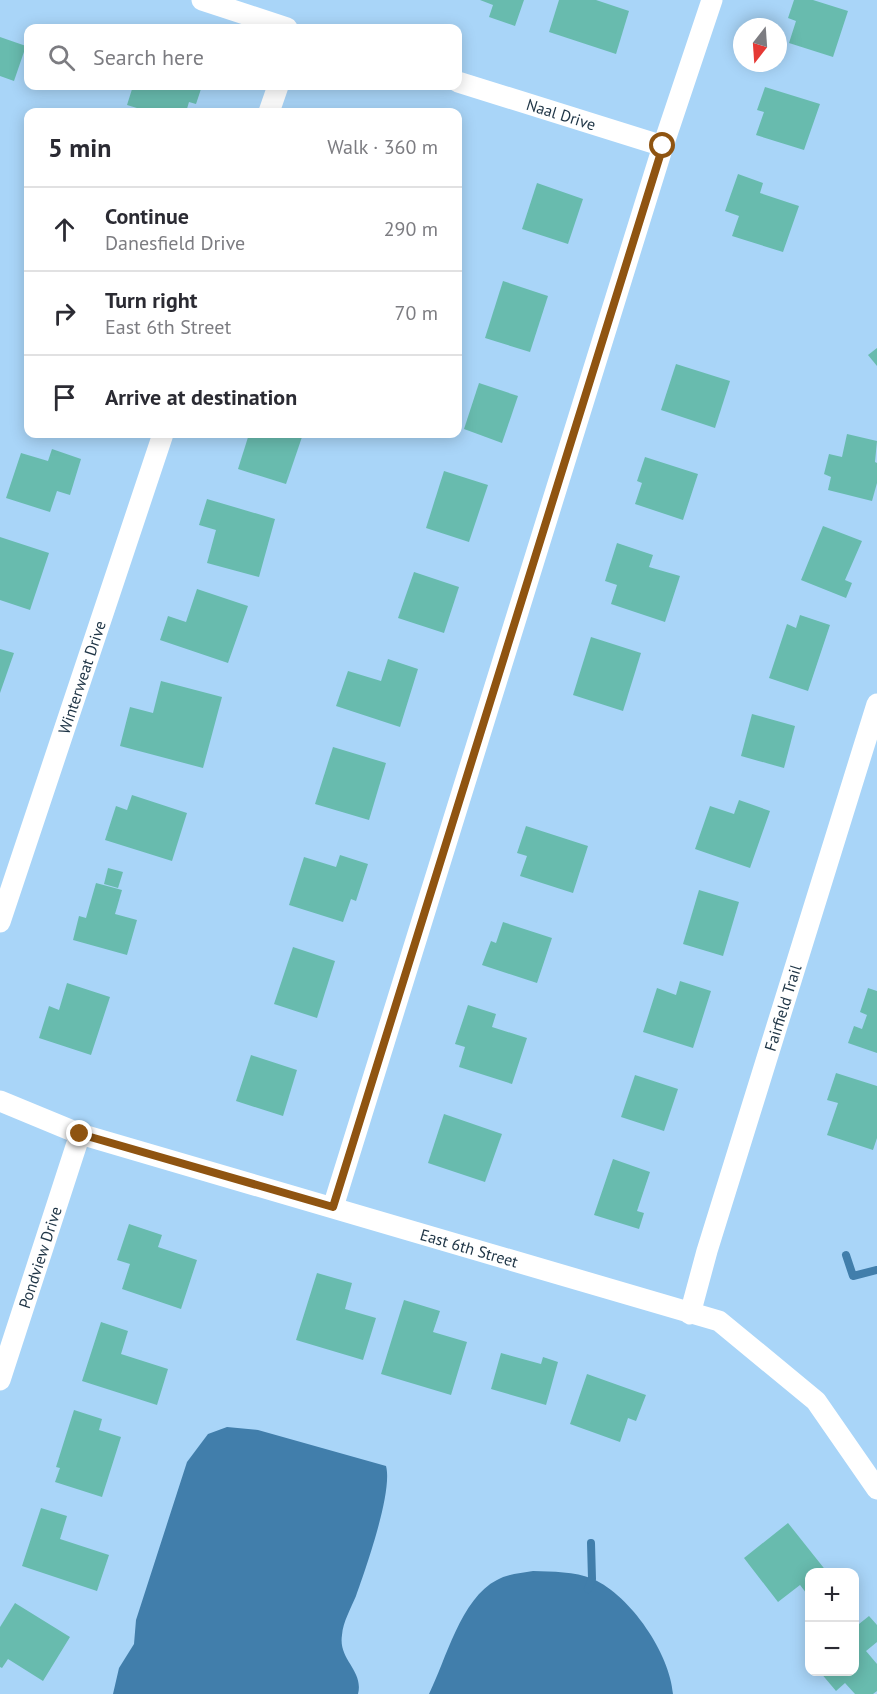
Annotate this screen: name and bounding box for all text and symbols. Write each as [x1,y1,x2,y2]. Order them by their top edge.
north arrow [733,18,787,72]
search box [24,24,462,90]
icon: search [45,41,78,74]
text: Search here [93,43,204,71]
street label: Naal Drive [524,94,598,134]
text: 5 min [48,131,111,164]
route start [649,132,675,158]
text: Walk · 360 m [327,134,438,160]
text: Continue [105,202,189,230]
icon: ahead [48,213,81,246]
text: 290 m [384,216,438,242]
text: Danesfield Drive [105,230,245,256]
text: Turn right [105,286,197,314]
icon: right [48,297,81,330]
text: 70 m [395,300,438,326]
text: East 6th Street [105,314,231,340]
icon: arrive [48,381,81,414]
text: Arrive at destination [105,383,297,411]
street label: Winterweat Drive [53,618,110,737]
street label: Fairfield Trail [760,962,806,1053]
route end [66,1120,92,1146]
street label: Pondview Drive [14,1204,66,1311]
street label: East 6th Street [418,1224,521,1272]
map controls [805,1568,859,1676]
button: + [805,1568,859,1622]
button: − [805,1622,859,1676]

